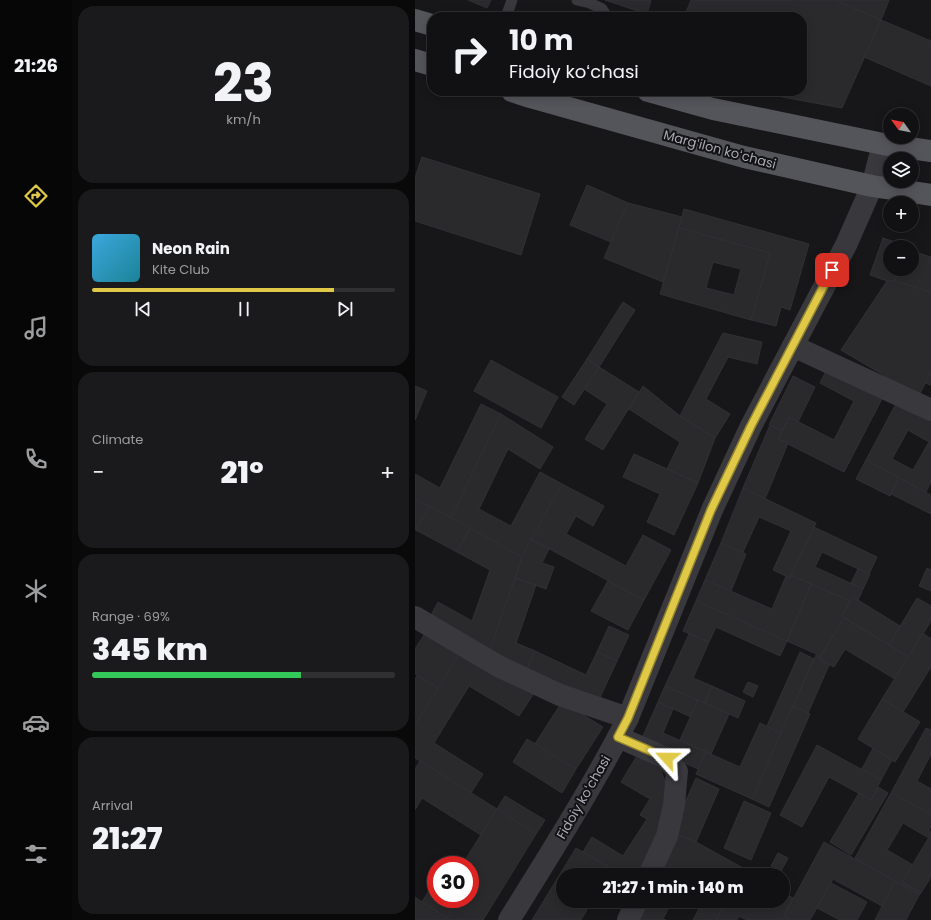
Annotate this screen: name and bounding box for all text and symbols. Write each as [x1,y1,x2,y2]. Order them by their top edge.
text: 10 m [509,21,573,60]
icon: right [443,28,495,80]
text: 23 [213,47,274,120]
text: 21:26 [14,53,58,78]
text: Fidoiy koʻchasi [509,59,639,84]
north arrow [883,108,919,144]
map controls [883,108,919,276]
text: km/h [226,110,261,129]
street label: Margʻilon koʻchasi [661,125,778,174]
button: layers [883,152,919,188]
icon: directions [22,182,50,210]
button: + [883,196,919,232]
text: Neon Rain [152,238,230,259]
button: − [883,240,919,276]
pin [815,253,849,287]
icon: arrive [821,259,843,281]
text: Kite Club [152,260,210,279]
icon: previous [132,298,154,320]
icon: pause [233,298,255,320]
icon: next [334,298,356,320]
icon: music [22,314,50,342]
text: Climate [92,430,143,449]
icon: phone [22,445,50,473]
text: 21° [221,451,264,494]
text: − [92,457,104,488]
text: + [380,457,395,488]
icon: climate [22,577,50,605]
text: Range · 69% [92,607,170,626]
text: 345 km [92,628,208,671]
icon: car [22,709,50,737]
position arrow [646,737,688,779]
street label: Fidoiy koʻchasi [552,752,615,843]
text: Arrival [92,796,133,815]
text: 21:27 [92,817,163,860]
icon: filters [22,840,50,868]
speed limit sign: 30 [427,856,479,908]
text: 21:27 · 1 min · 140 m [603,877,743,898]

